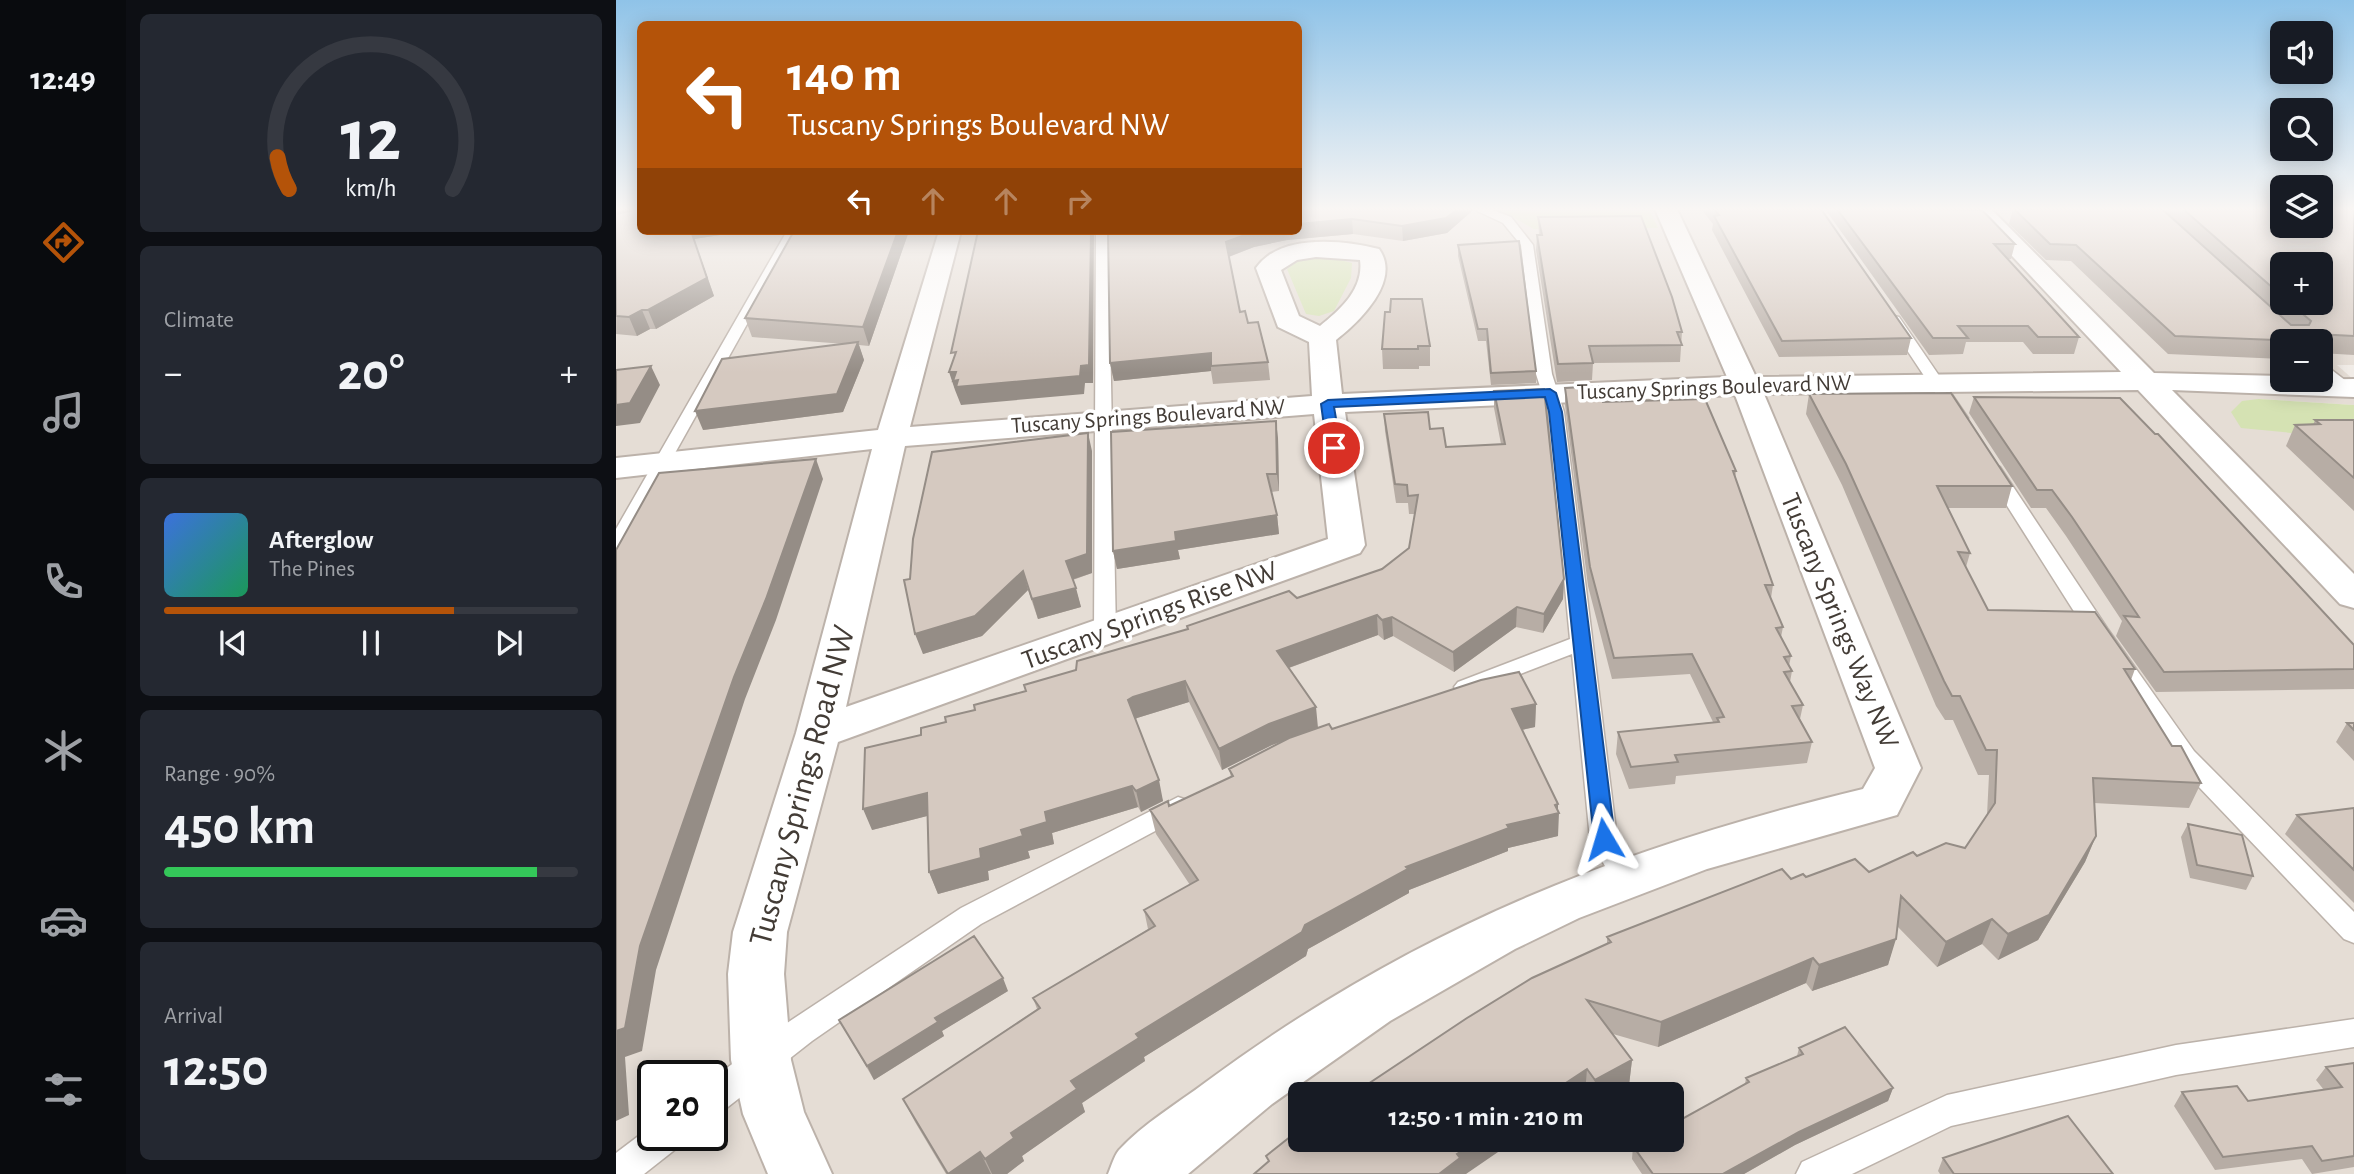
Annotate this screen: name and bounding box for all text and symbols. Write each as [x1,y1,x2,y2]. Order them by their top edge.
map controls [2270,21,2333,392]
button: sound [2270,21,2333,84]
icon: left [672,49,763,140]
text: 140 m [787,51,902,100]
text: 12:49 [30,63,96,95]
button: search [2270,98,2333,161]
text: 12 [341,101,401,174]
text: Tuscany Springs Boulevard NW [787,109,1169,141]
button: layers [2270,175,2333,238]
text: km/h [345,176,397,201]
icon: left [841,182,879,220]
icon: ahead [914,182,952,220]
icon: ahead [987,182,1025,220]
icon: right [1060,182,1098,220]
icon: directions [39,218,88,267]
button: + [2270,252,2333,315]
text: Climate [164,309,234,332]
button: − [2270,329,2333,392]
text: 20° [338,347,404,399]
text: − [164,355,182,393]
text: + [560,355,578,393]
street label: Tuscany Springs Boulevard NW [1576,372,1852,404]
icon: music [39,388,88,437]
street label: Tuscany Springs Boulevard NW [1010,396,1286,438]
pin [1304,418,1364,478]
icon: arrive [1315,429,1353,467]
street label: Tuscany Springs Way NW [1775,490,1903,752]
text: Afterglow [269,527,373,553]
icon: phone [39,557,88,606]
street label: Tuscany Springs Rise NW [1018,557,1282,675]
text: The Pines [269,558,355,581]
street label: Tuscany Springs Road NW [744,622,862,950]
icon: previous [214,624,252,662]
icon: pause [352,624,390,662]
icon: next [490,624,528,662]
icon: climate [39,726,88,775]
text: Range · 90% [164,763,275,786]
text: 450 km [164,801,315,853]
position arrow [1567,802,1641,876]
icon: car [39,896,88,945]
text: Arrival [164,1005,223,1028]
text: 12:50 [164,1043,269,1095]
speed limit sign: 20 [637,1060,728,1151]
icon: filters [39,1065,88,1114]
text: 12:50 · 1 min · 210 m [1389,1104,1583,1130]

